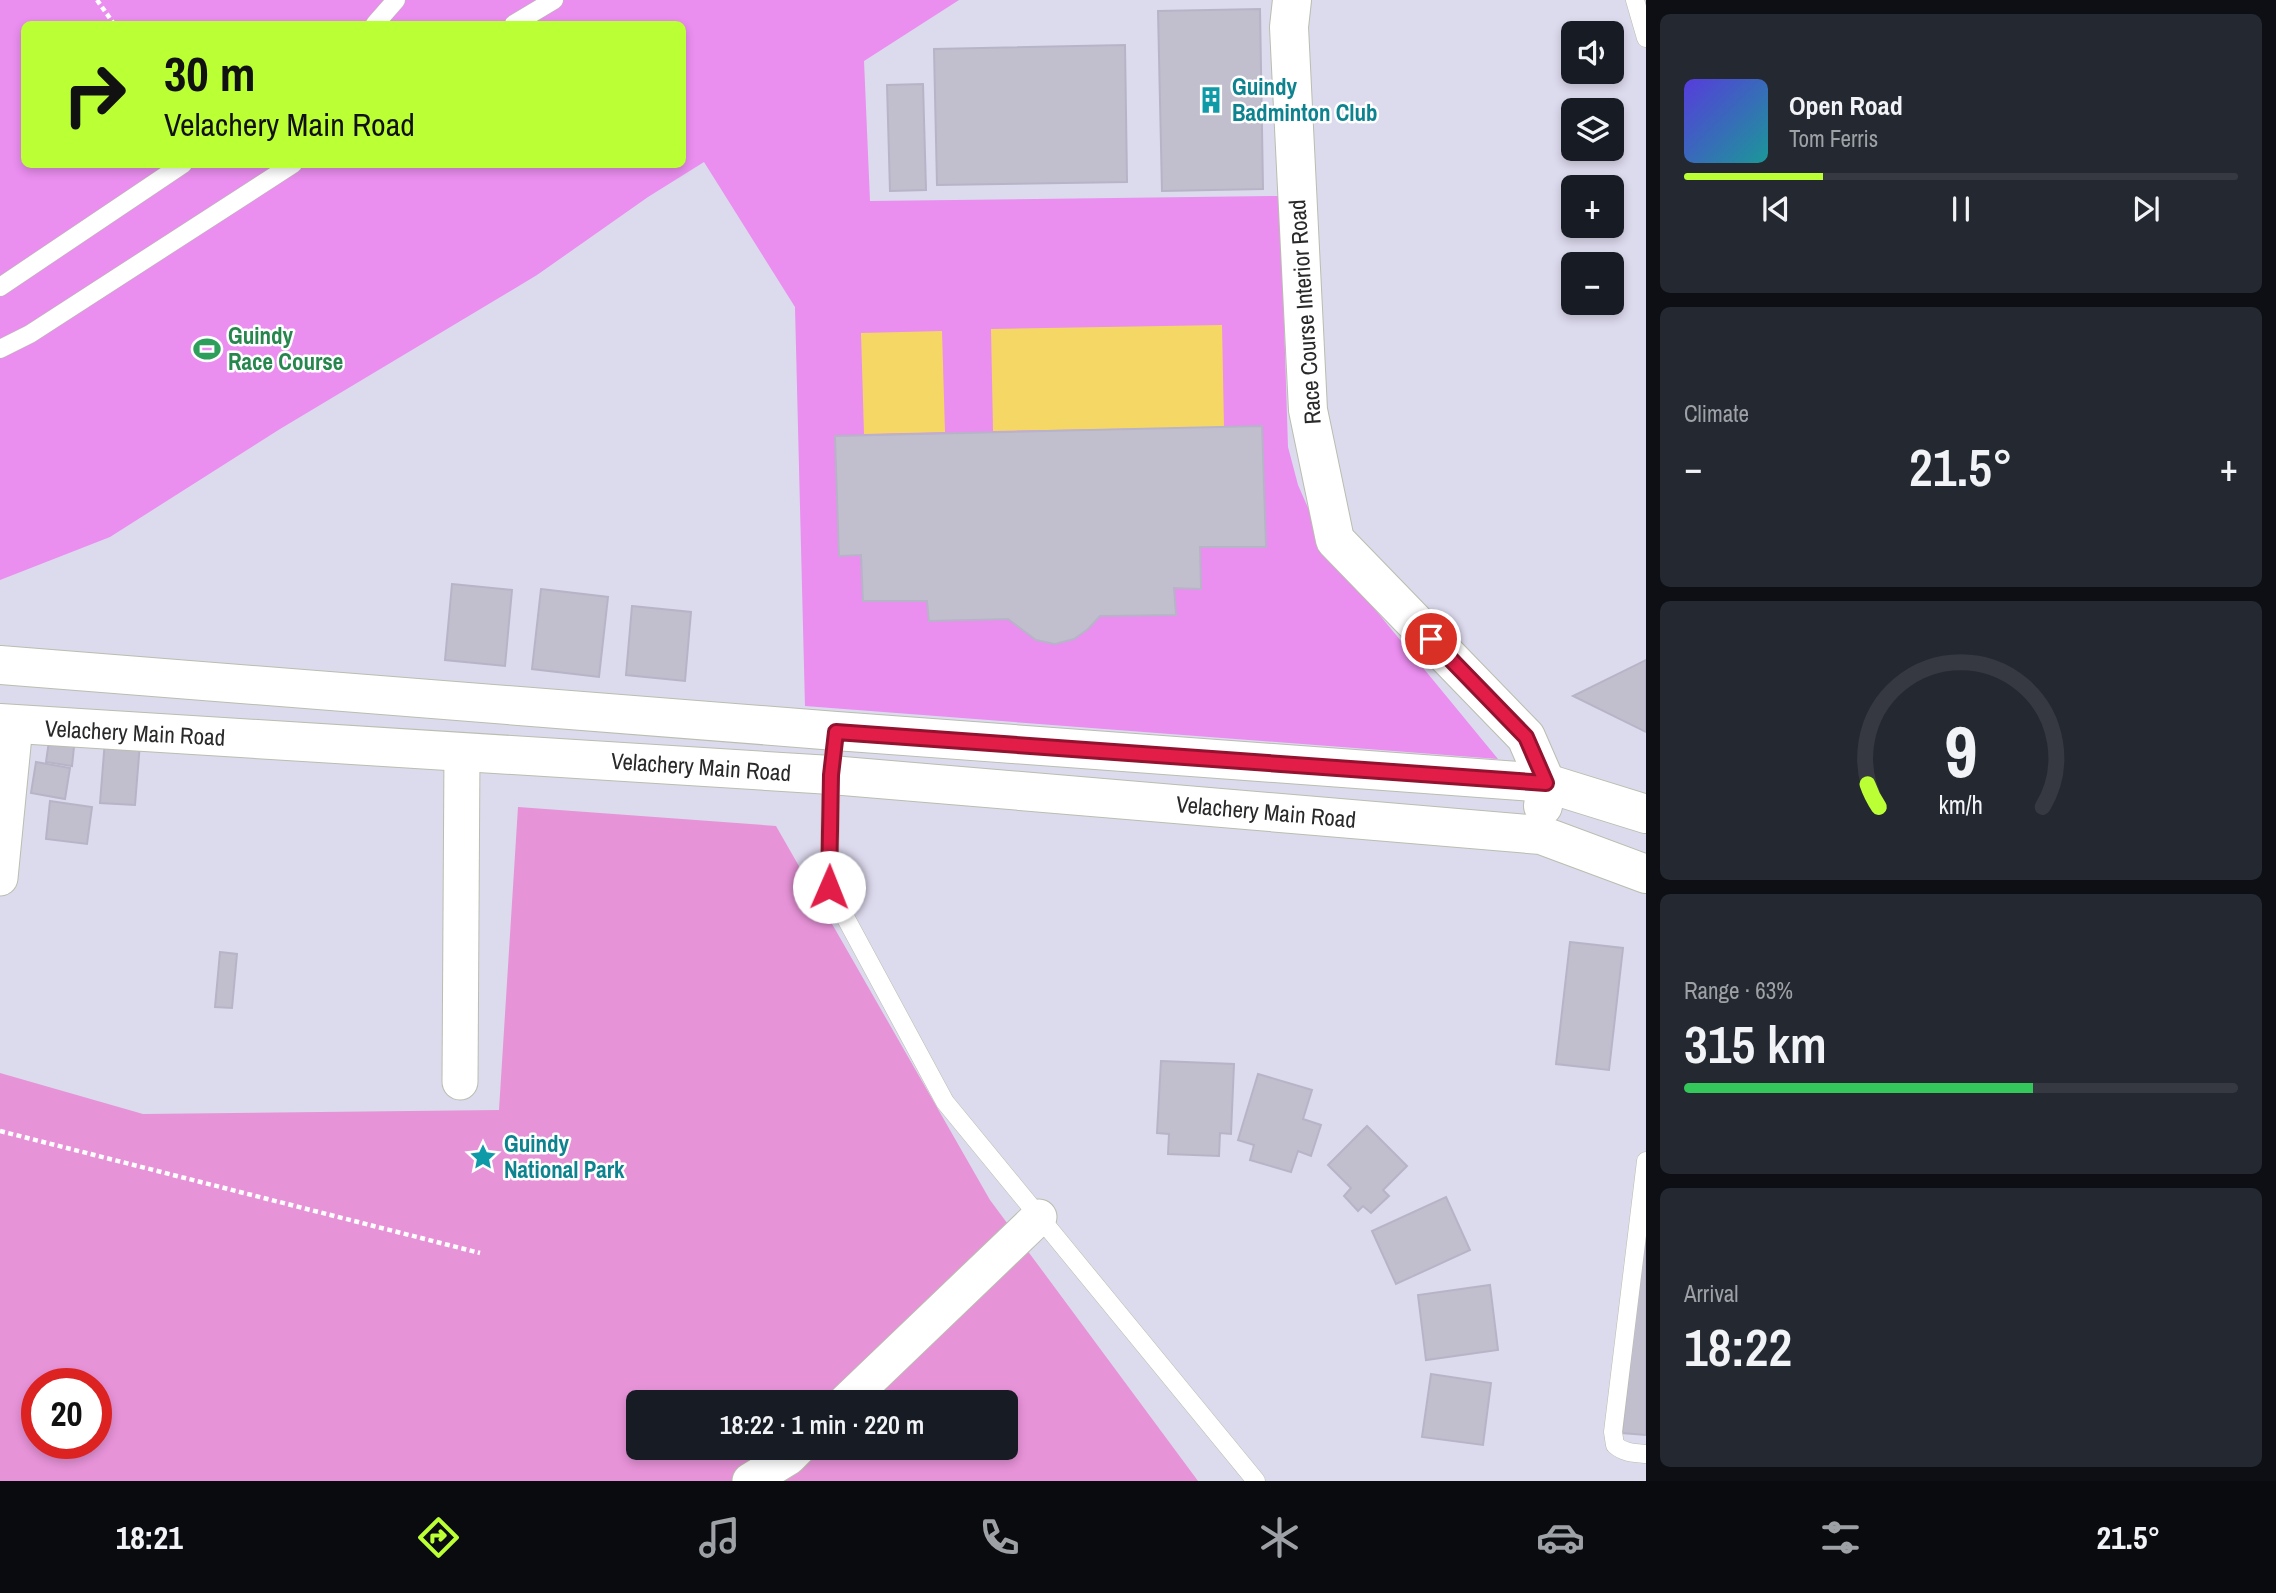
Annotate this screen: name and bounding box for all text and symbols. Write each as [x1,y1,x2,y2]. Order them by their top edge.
map controls [1561,21,1624,315]
button: sound [1561,21,1624,84]
text: 30 m [164,40,256,106]
icon: right [49,49,140,140]
place label: Guindy Badminton Club [1232,71,1378,128]
building icon: Guindy Badminton Club [1196,85,1226,115]
text: Open Road [1789,88,1903,123]
button: layers [1561,98,1624,161]
text: Velachery Main Road [164,103,415,146]
text: Tom Ferris [1789,123,1878,154]
button: + [1561,175,1624,238]
icon: previous [1757,190,1795,228]
icon: pause [1942,190,1980,228]
icon: next [2127,190,2165,228]
street label: Race Course Interior Road [1281,199,1328,426]
button: − [1561,252,1624,315]
place label: Guindy Race Course [228,320,343,377]
sports icon: Guindy Race Course [192,334,222,364]
text: Climate [1684,398,1749,429]
text: 21.5° [1909,432,2013,502]
text: − [1684,442,1702,493]
text: + [2220,442,2238,493]
pin [1401,609,1461,669]
icon: arrive [1412,620,1450,658]
text: 9 [1944,702,1978,800]
street label: Velachery Main Road [44,712,226,753]
street label: Velachery Main Road [610,745,792,788]
text: km/h [1939,787,1983,821]
street label: Velachery Main Road [1175,788,1357,835]
position arrow [792,850,866,924]
text: Range · 63% [1684,975,1793,1006]
text: 315 km [1684,1009,1827,1079]
place label: Guindy National Park [504,1128,625,1185]
place icon: Guindy National Park [468,1142,498,1172]
text: Arrival [1684,1278,1739,1309]
text: 18:22 [1684,1312,1792,1382]
speed limit sign: 20 [21,1368,112,1459]
text: 18:22 · 1 min · 220 m [720,1407,924,1442]
icon: directions [414,1513,463,1562]
icon: music [695,1513,744,1562]
icon: phone [975,1513,1024,1562]
icon: climate [1255,1513,1304,1562]
icon: car [1536,1513,1585,1562]
icon: filters [1816,1513,1865,1562]
text: 18:21 [116,1516,183,1559]
text: 21.5° [2096,1516,2160,1559]

